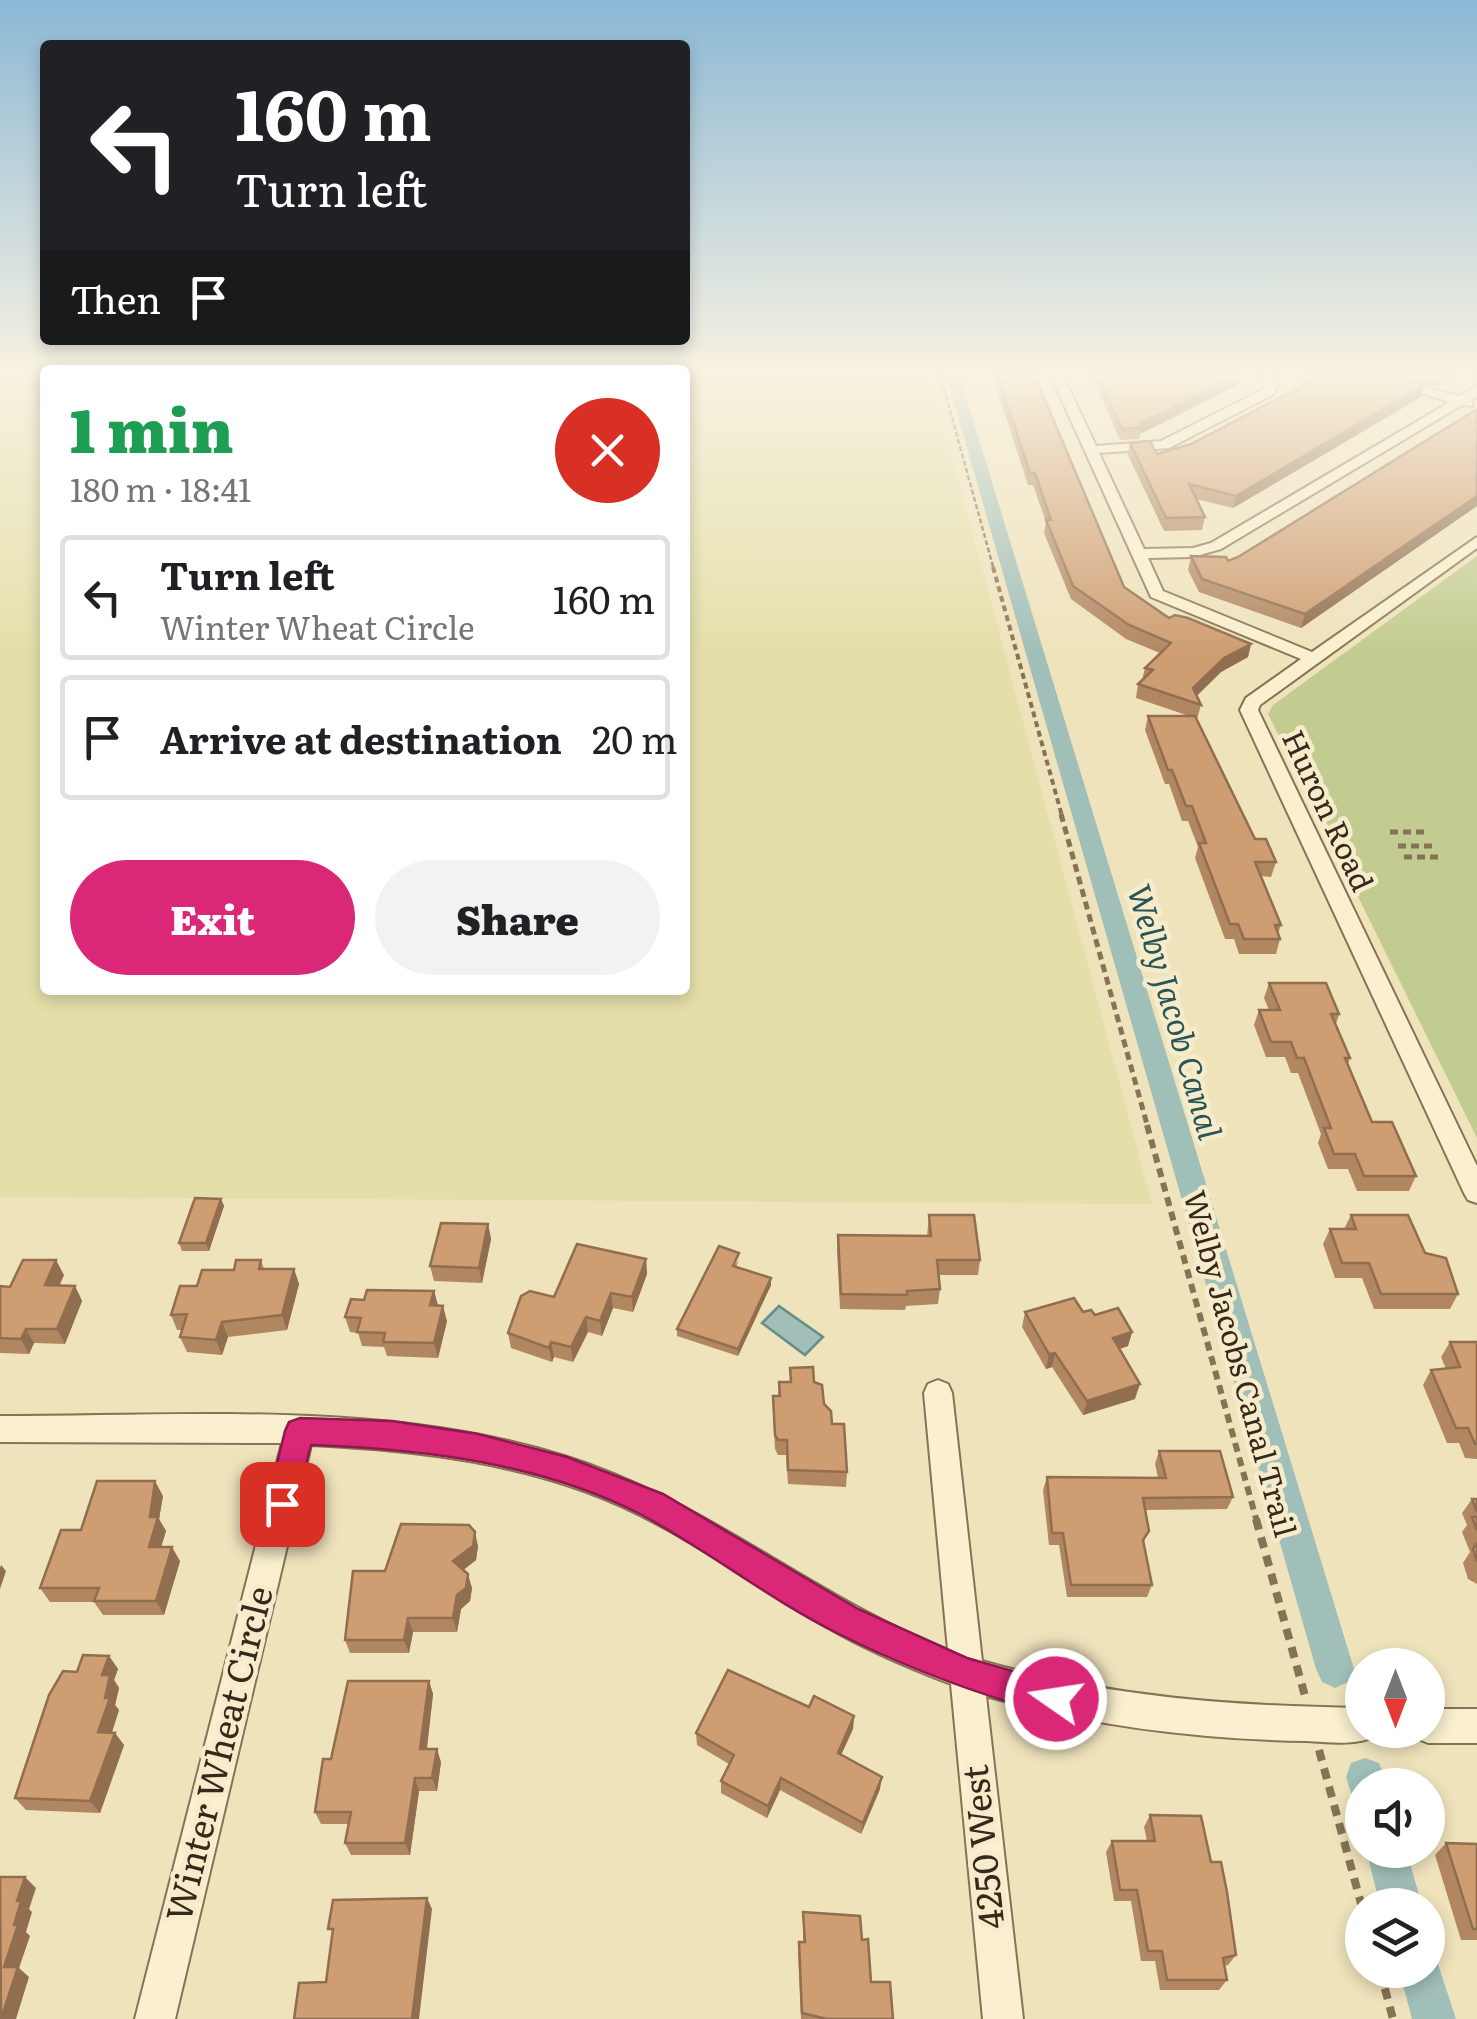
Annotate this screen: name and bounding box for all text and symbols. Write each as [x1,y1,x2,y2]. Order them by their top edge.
text: 160 m [235,59,432,163]
icon: left [70,80,200,210]
text: Turn left [235,154,427,221]
text: Then [70,269,161,326]
icon: arrive [181,270,236,325]
text: 1 min [70,382,234,471]
button: close [555,398,660,503]
text: 180 m · 18:41 [70,464,251,512]
text: Turn left [160,545,335,602]
text: 160 m [553,569,655,626]
icon: left [75,570,130,625]
text: Winter Wheat Circle [160,602,475,650]
text: Arrive at destination [160,709,562,766]
text: 20 m [592,709,678,766]
icon: arrive [75,710,130,765]
street label: Huron Road [1273,722,1386,898]
button: Exit [70,860,355,975]
button: Share [375,860,660,975]
water label: Welby Jacob Canal [1118,878,1236,1144]
street label: Welby Jacobs Canal Trail [1174,1185,1309,1541]
pin [240,1462,325,1547]
icon: arrive [255,1477,310,1532]
street label: Winter Wheat Circle [150,1580,284,1926]
position arrow [1004,1647,1108,1751]
north arrow [1345,1648,1445,1748]
map controls [1345,1648,1445,1988]
street label: 4250 West [947,1763,1015,1932]
button: sound [1345,1768,1445,1868]
button: layers [1345,1888,1445,1988]

